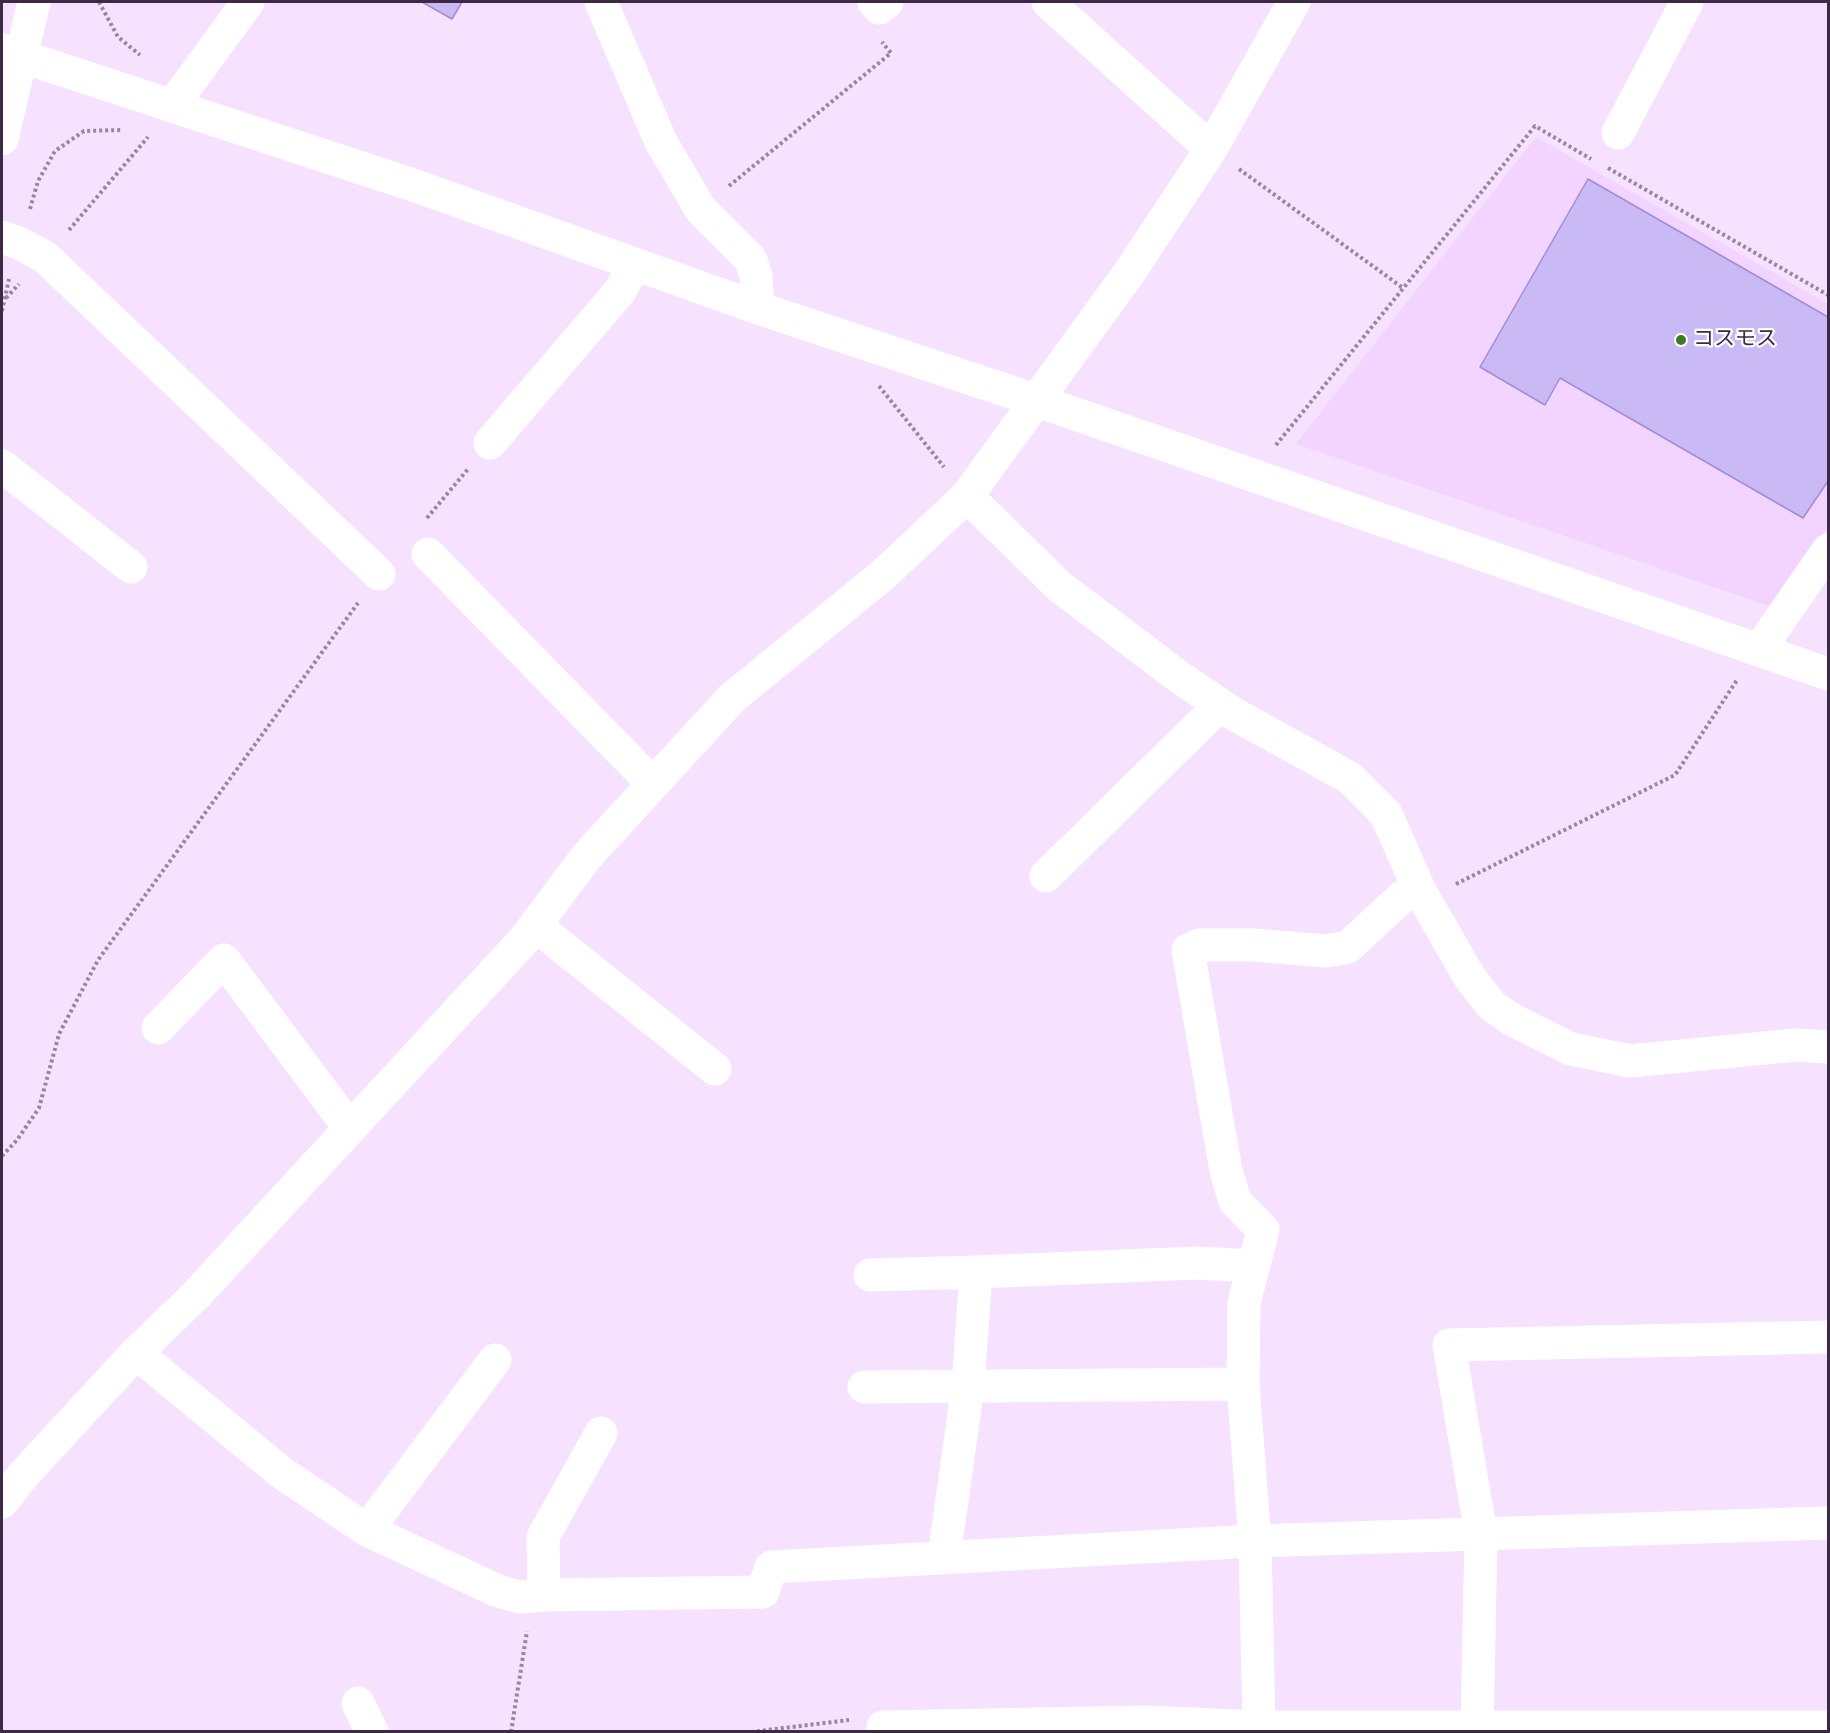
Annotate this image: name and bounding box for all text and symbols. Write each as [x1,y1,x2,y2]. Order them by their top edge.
place label: コスモス [1693,327,1777,353]
marker: コスモス [1674,333,1688,347]

